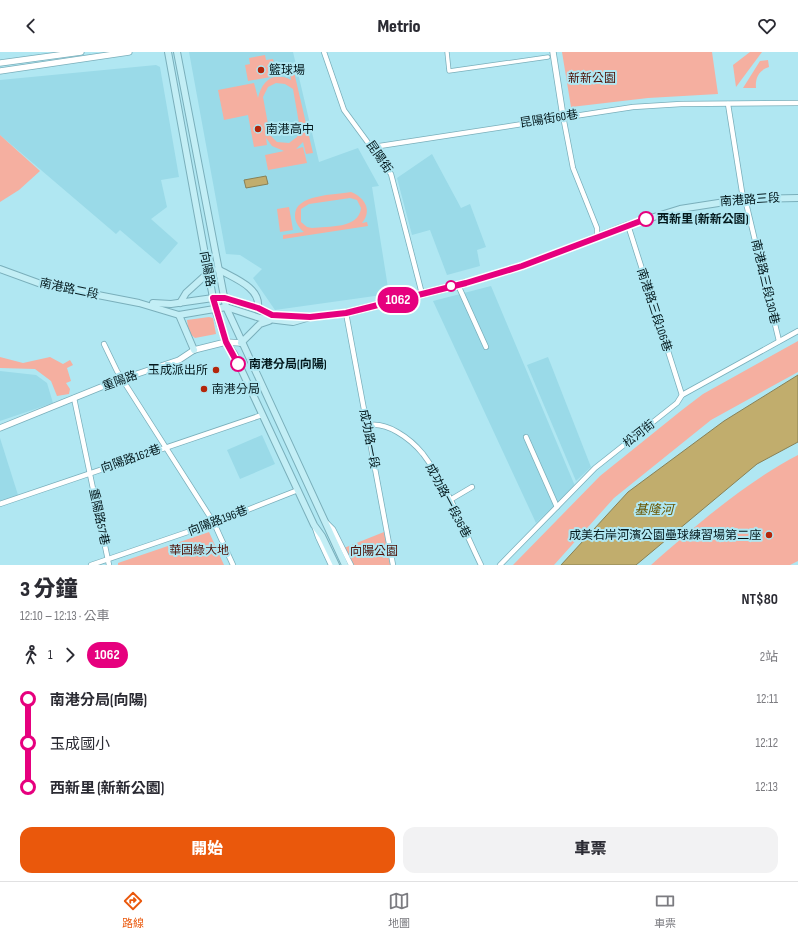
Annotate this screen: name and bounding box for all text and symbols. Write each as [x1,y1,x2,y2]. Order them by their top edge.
icon: back [20,15,42,37]
icon: heart [756,15,778,37]
text: Metrio [377,16,421,37]
place label: 籃球場 [269,63,305,78]
marker: 籃球場 [256,65,266,75]
park label: 新新公園 [568,71,616,86]
street label: 昆陽街60巷 [519,107,579,131]
place label: 南港高中 [266,122,314,137]
marker: 南港高中 [253,124,263,134]
street label: 昆陽街 [363,138,395,176]
street label: 南港路三段 [720,190,780,210]
marker: 西新里 (新新公園) [638,211,654,227]
place label: 西新里 (新新公園) [657,212,749,227]
street label: 南港路三段130巷 [748,238,782,326]
street label: 向陽路 [196,250,218,288]
street label: 南港路三段106巷 [633,266,675,354]
street label: 南港路二段 [38,275,100,303]
unlabelled marker [445,280,457,292]
line badge: 1062 [370,287,426,313]
text: 1062 [386,291,410,308]
marker: 南港分局(向陽) [230,356,246,372]
place label: 南港分局(向陽) [249,357,327,372]
place label: 玉成派出所 [148,363,208,378]
marker: 玉成派出所 [211,365,221,375]
street label: 重陽路 [101,368,139,394]
place label: 南港分局 [212,382,260,397]
marker: 南港分局 [199,384,209,394]
street label: 成功路一段 [356,408,382,470]
street label: 松河街 [620,417,658,451]
street label: 向陽路162巷 [99,442,163,476]
street label: 成功路一段36巷 [422,461,474,541]
street label: 重陽路57巷 [86,487,112,547]
water label: 基隆河 [634,502,676,518]
street label: 向陽路196巷 [186,503,250,539]
place label: 成美右岸河濱公園壘球練習場第二座 [569,528,761,543]
marker: 成美右岸河濱公園壘球練習場第二座 [764,530,774,540]
park label: 華固綠大地 [169,543,229,558]
park label: 向陽公園 [350,544,398,559]
text: 3 分鐘 [20,576,78,603]
text: NT$80 [742,590,778,609]
text: 12:10 – 12:13 · 公車 [20,608,109,624]
icon: walk [20,644,42,666]
icon: forward [59,644,81,666]
text: 1062 [95,646,120,663]
text: 1 [48,647,53,663]
text: 2站 [760,649,778,665]
text: 南港分局(向陽) [50,691,147,710]
text: 12:11 [756,691,778,707]
text: 玉成國小 [50,735,110,754]
text: 12:12 [755,735,778,751]
text: 西新里 (新新公園) [50,779,164,798]
text: 12:13 [755,779,778,795]
button: 開始 [20,827,395,873]
button: 車票 [403,827,778,873]
tab: 路線 [122,890,144,930]
tab: 地圖 [388,890,410,930]
tab: 車票 [654,890,676,930]

